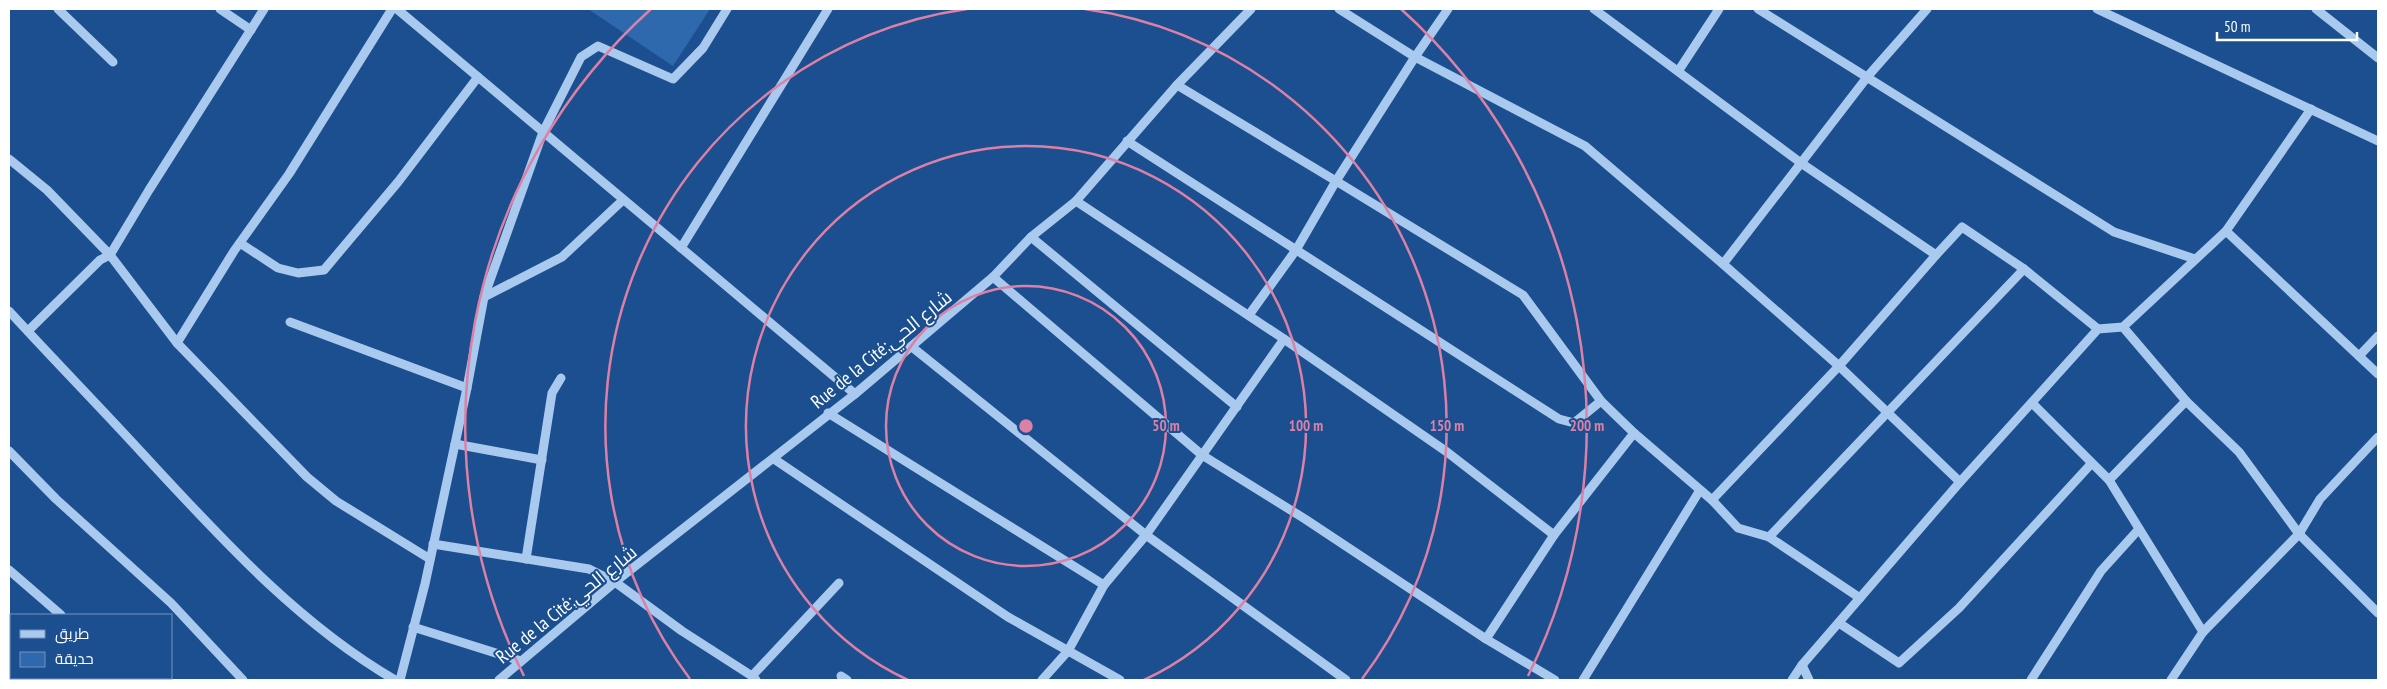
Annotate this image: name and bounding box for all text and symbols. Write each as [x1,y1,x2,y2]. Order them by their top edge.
scale bar [2217,10,2357,42]
text: 50 m [2224,17,2250,36]
street label: Rue de la Cité;شارع الحي [806,285,958,416]
text: 50 m [1152,416,1180,435]
text: 100 m [1289,416,1323,435]
text: 150 m [1430,416,1464,435]
text: 200 m [1570,416,1604,435]
centre of rings [1017,417,1035,435]
street label: Rue de la Cité;شارع الحي [491,540,643,671]
legend [10,614,172,679]
text: طريق [55,624,89,644]
text: حديقة [55,649,94,668]

